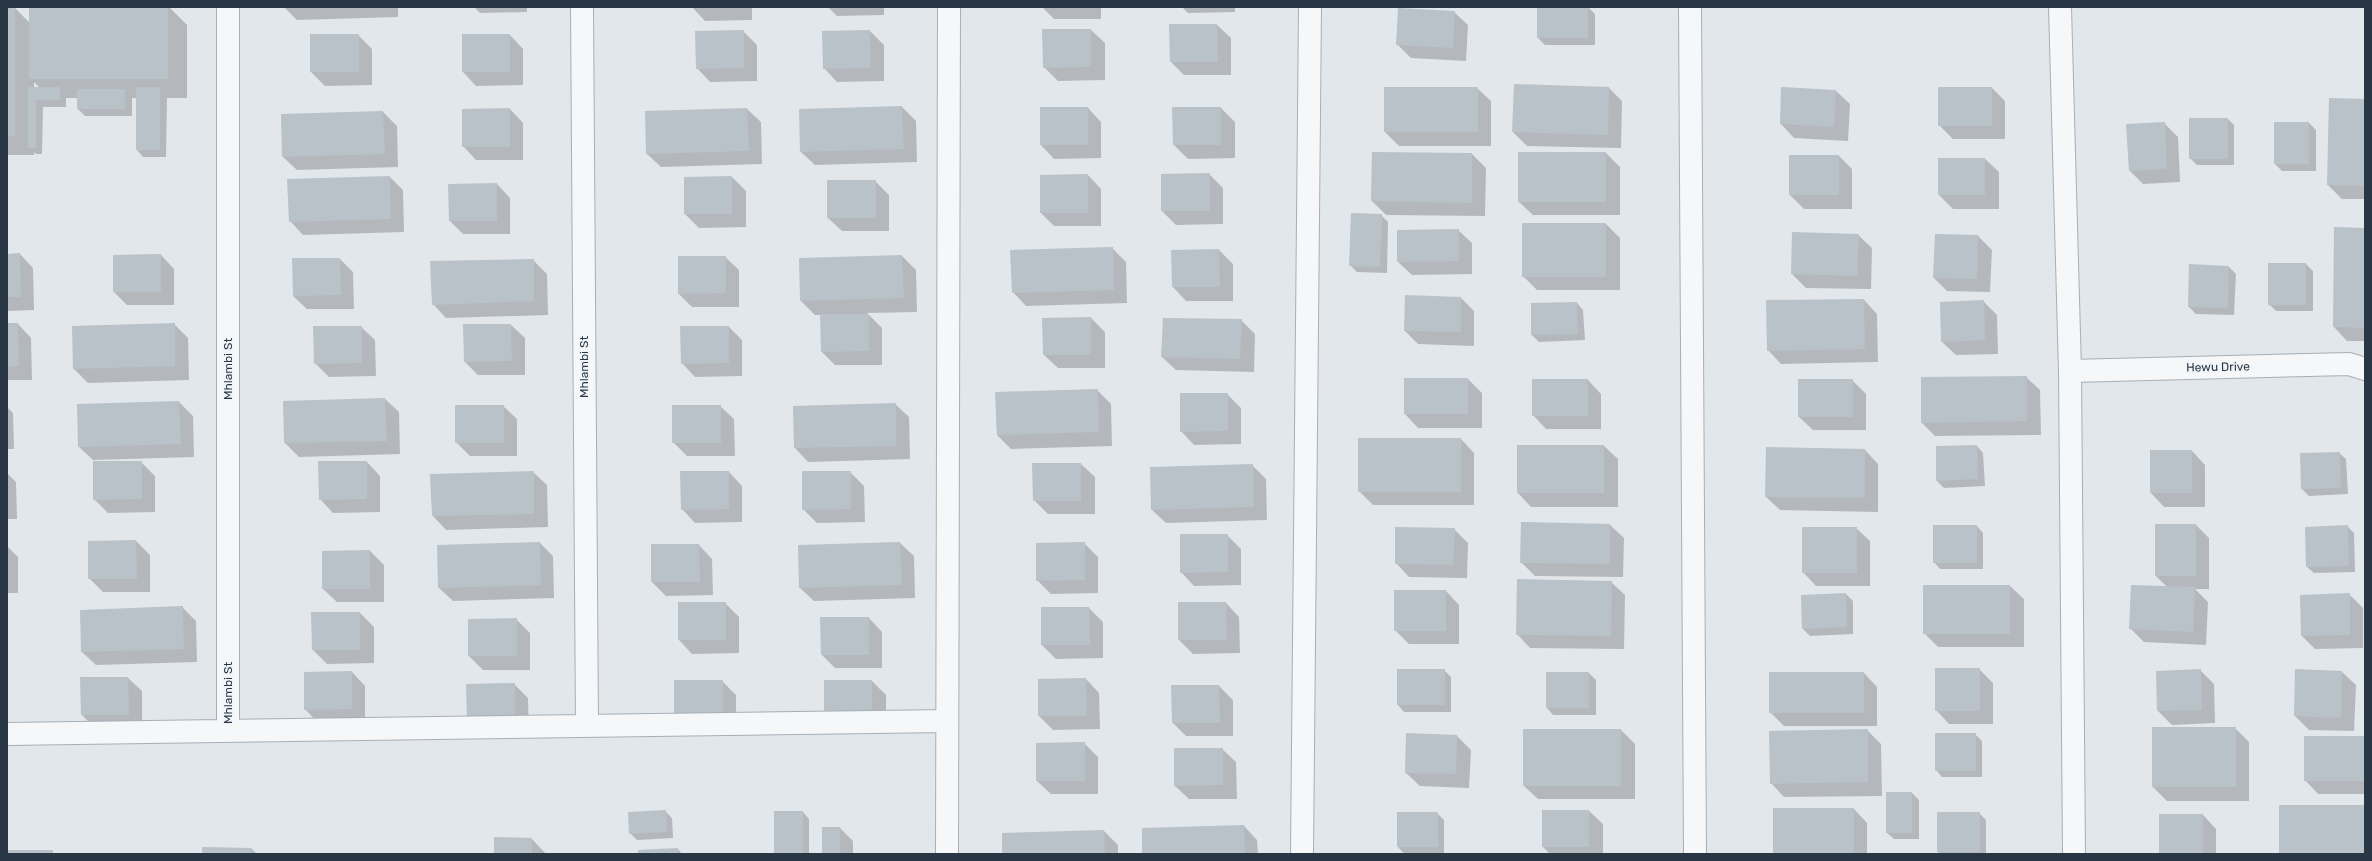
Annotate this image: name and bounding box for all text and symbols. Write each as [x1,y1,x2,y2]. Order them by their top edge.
street label: Mhlambi St [577,336,591,398]
street label: Mhlambi St [221,338,235,400]
street label: Hewu Drive [2186,359,2250,375]
street label: Mhlambi St [221,662,235,724]

